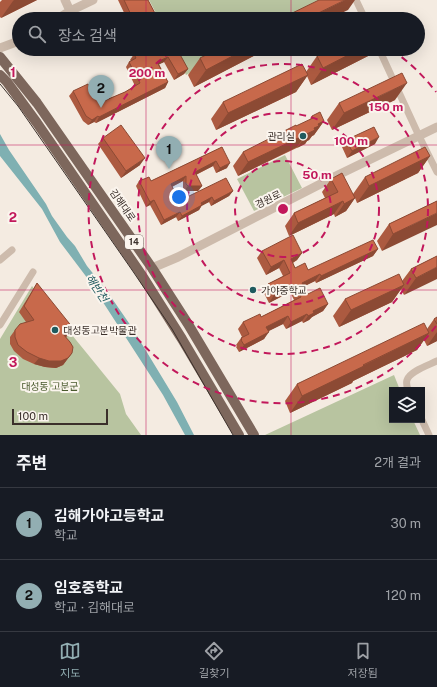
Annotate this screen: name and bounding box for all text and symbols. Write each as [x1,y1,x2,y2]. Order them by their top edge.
search box [12,12,425,56]
icon: search [26,23,48,45]
text: 장소 검색 [58,27,117,44]
text: 1 [10,65,16,80]
text: 200 m [129,66,165,80]
pin: 2 [88,75,114,108]
text: 150 m [369,100,403,114]
place label: 관리실 [267,130,295,142]
marker: 관리실 [298,131,308,141]
text: 100 m [334,134,368,148]
pin: 1 [156,136,182,169]
text: 50 m [302,168,332,182]
street label: 김해대로 [108,186,138,224]
your location [169,187,189,207]
street label: 경원로 [253,187,283,211]
centre of rings [276,202,290,216]
text: 2 [9,210,17,225]
road number: 14 [125,235,143,249]
water label: 해반천 [84,272,112,305]
place label: 가야중학교 [261,284,307,296]
marker: 가야중학교 [248,285,258,295]
place label: 대성동고분박물관 [63,324,137,336]
marker: 대성동고분박물관 [50,325,60,335]
text: 3 [9,355,18,370]
park label: 대성동 고분군 [21,380,79,392]
map controls [389,387,425,423]
button: layers [389,387,425,423]
scale bar [12,407,108,426]
text: 100 m [18,410,48,422]
text: 주변 [16,453,47,473]
text: 2개 결과 [374,455,421,470]
text: 김해가야고등학교 [54,507,164,524]
text: 1 [26,516,32,531]
text: 30 m [391,516,421,531]
text: 학교 [54,528,78,543]
text: 임호중학교 [54,579,123,596]
text: 2 [25,588,33,603]
text: 120 m [386,588,421,603]
text: 학교 · 김해대로 [54,600,135,615]
tab: 지도 [59,640,81,680]
tab: 길찾기 [199,640,229,680]
tab: 저장됨 [348,640,378,680]

